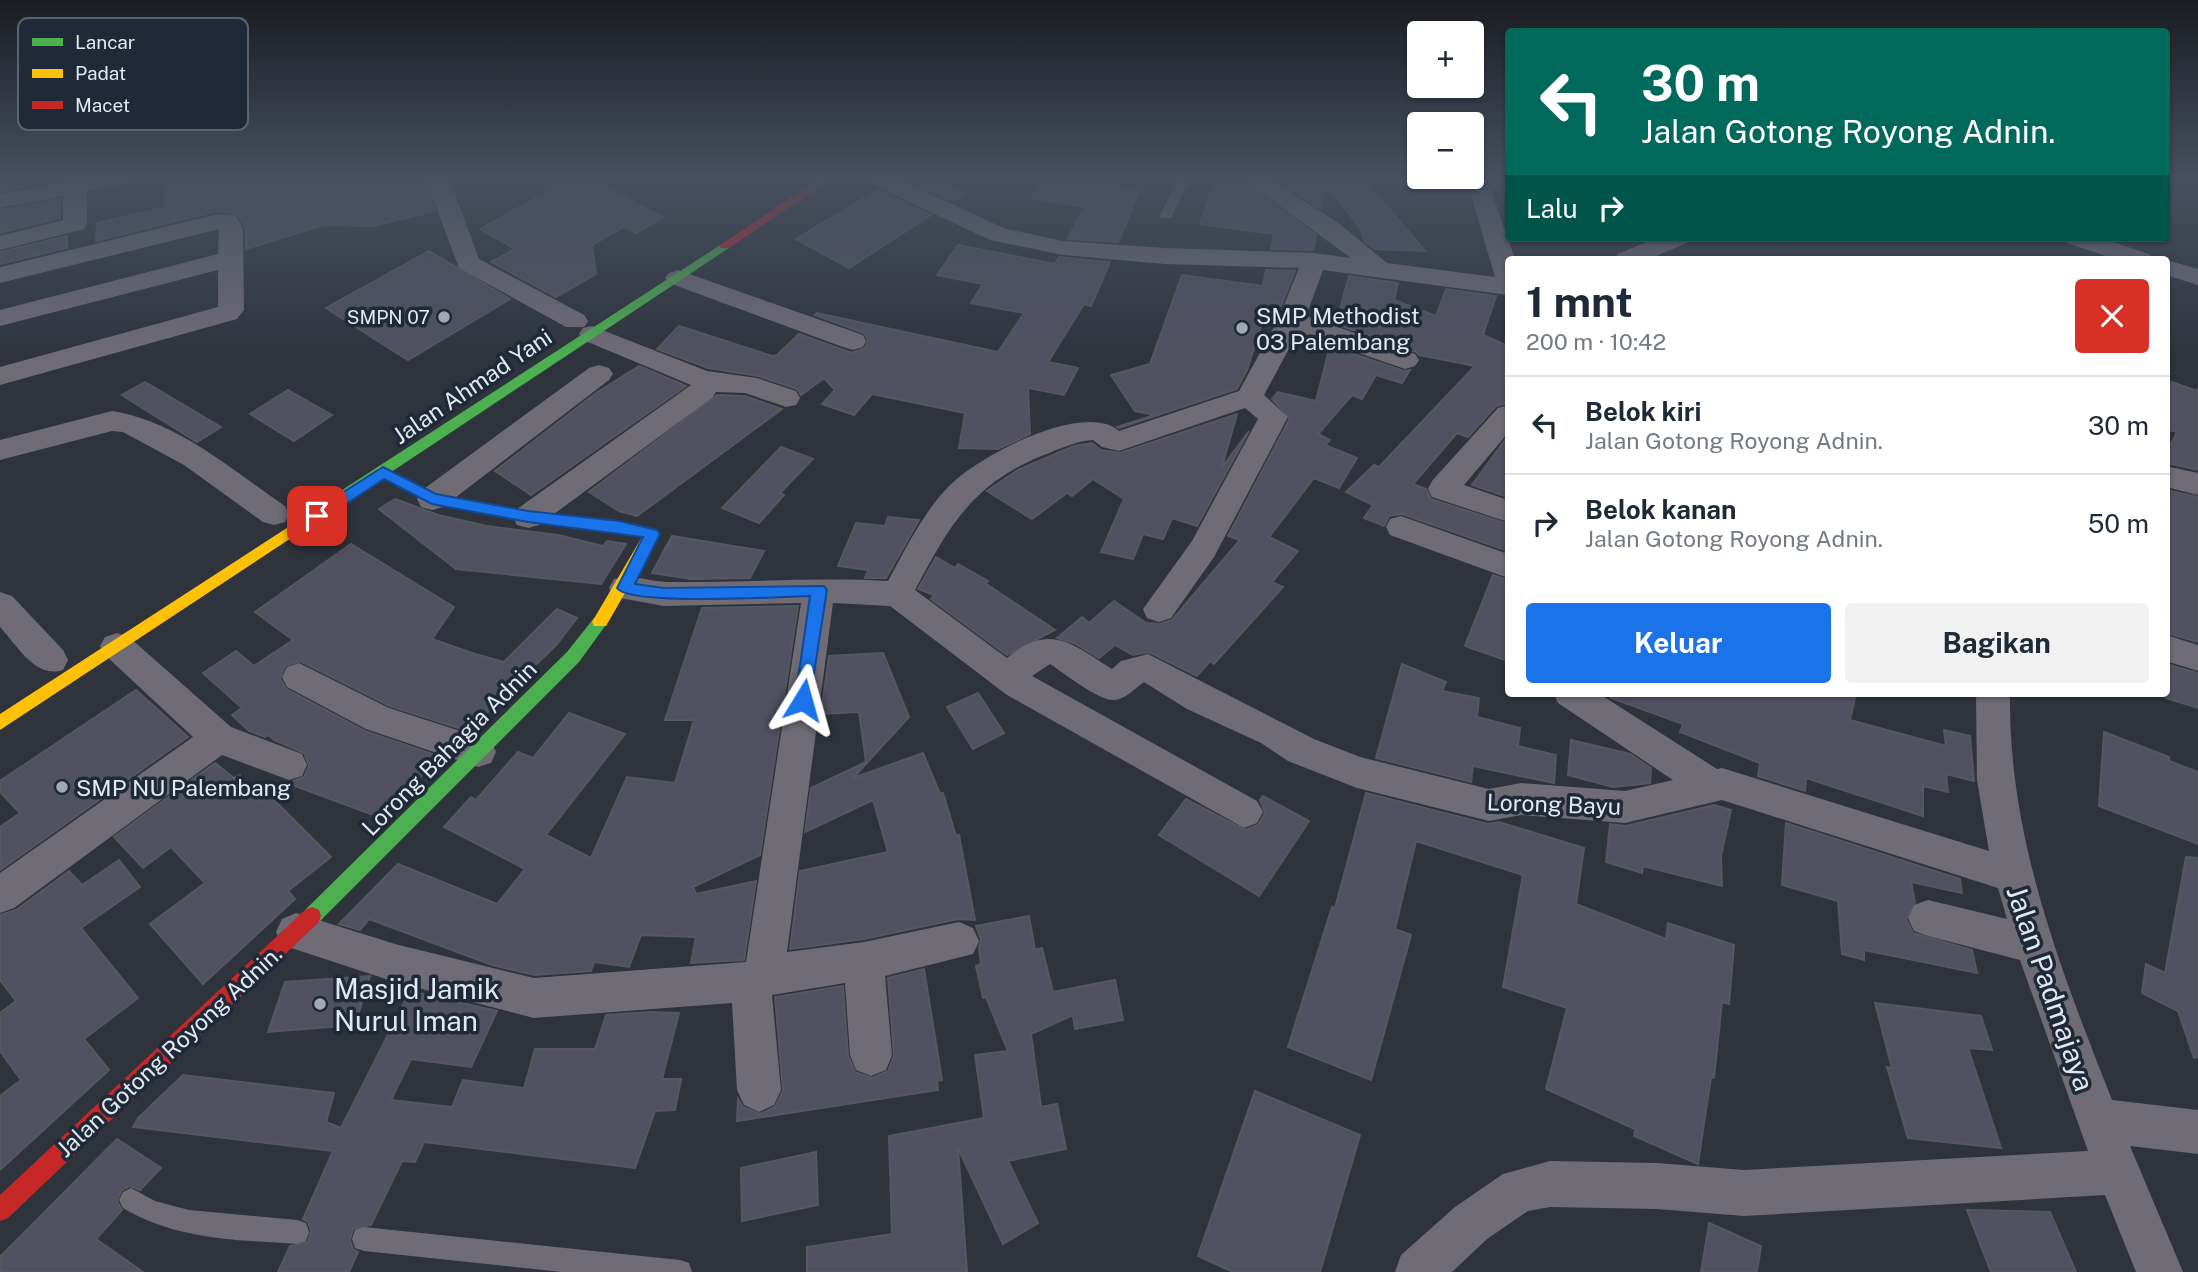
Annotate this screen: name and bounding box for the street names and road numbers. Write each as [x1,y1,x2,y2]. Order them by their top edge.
street label: Jalan Ahmad Yani [387,323,557,449]
street label: Lorong Bahagia Adnin [356,655,542,841]
street label: Lorong Bayu [1486,788,1622,820]
street label: Jalan Padmajaya [2000,881,2102,1095]
street label: Jalan Gotong Royong Adnin. [51,940,287,1162]

